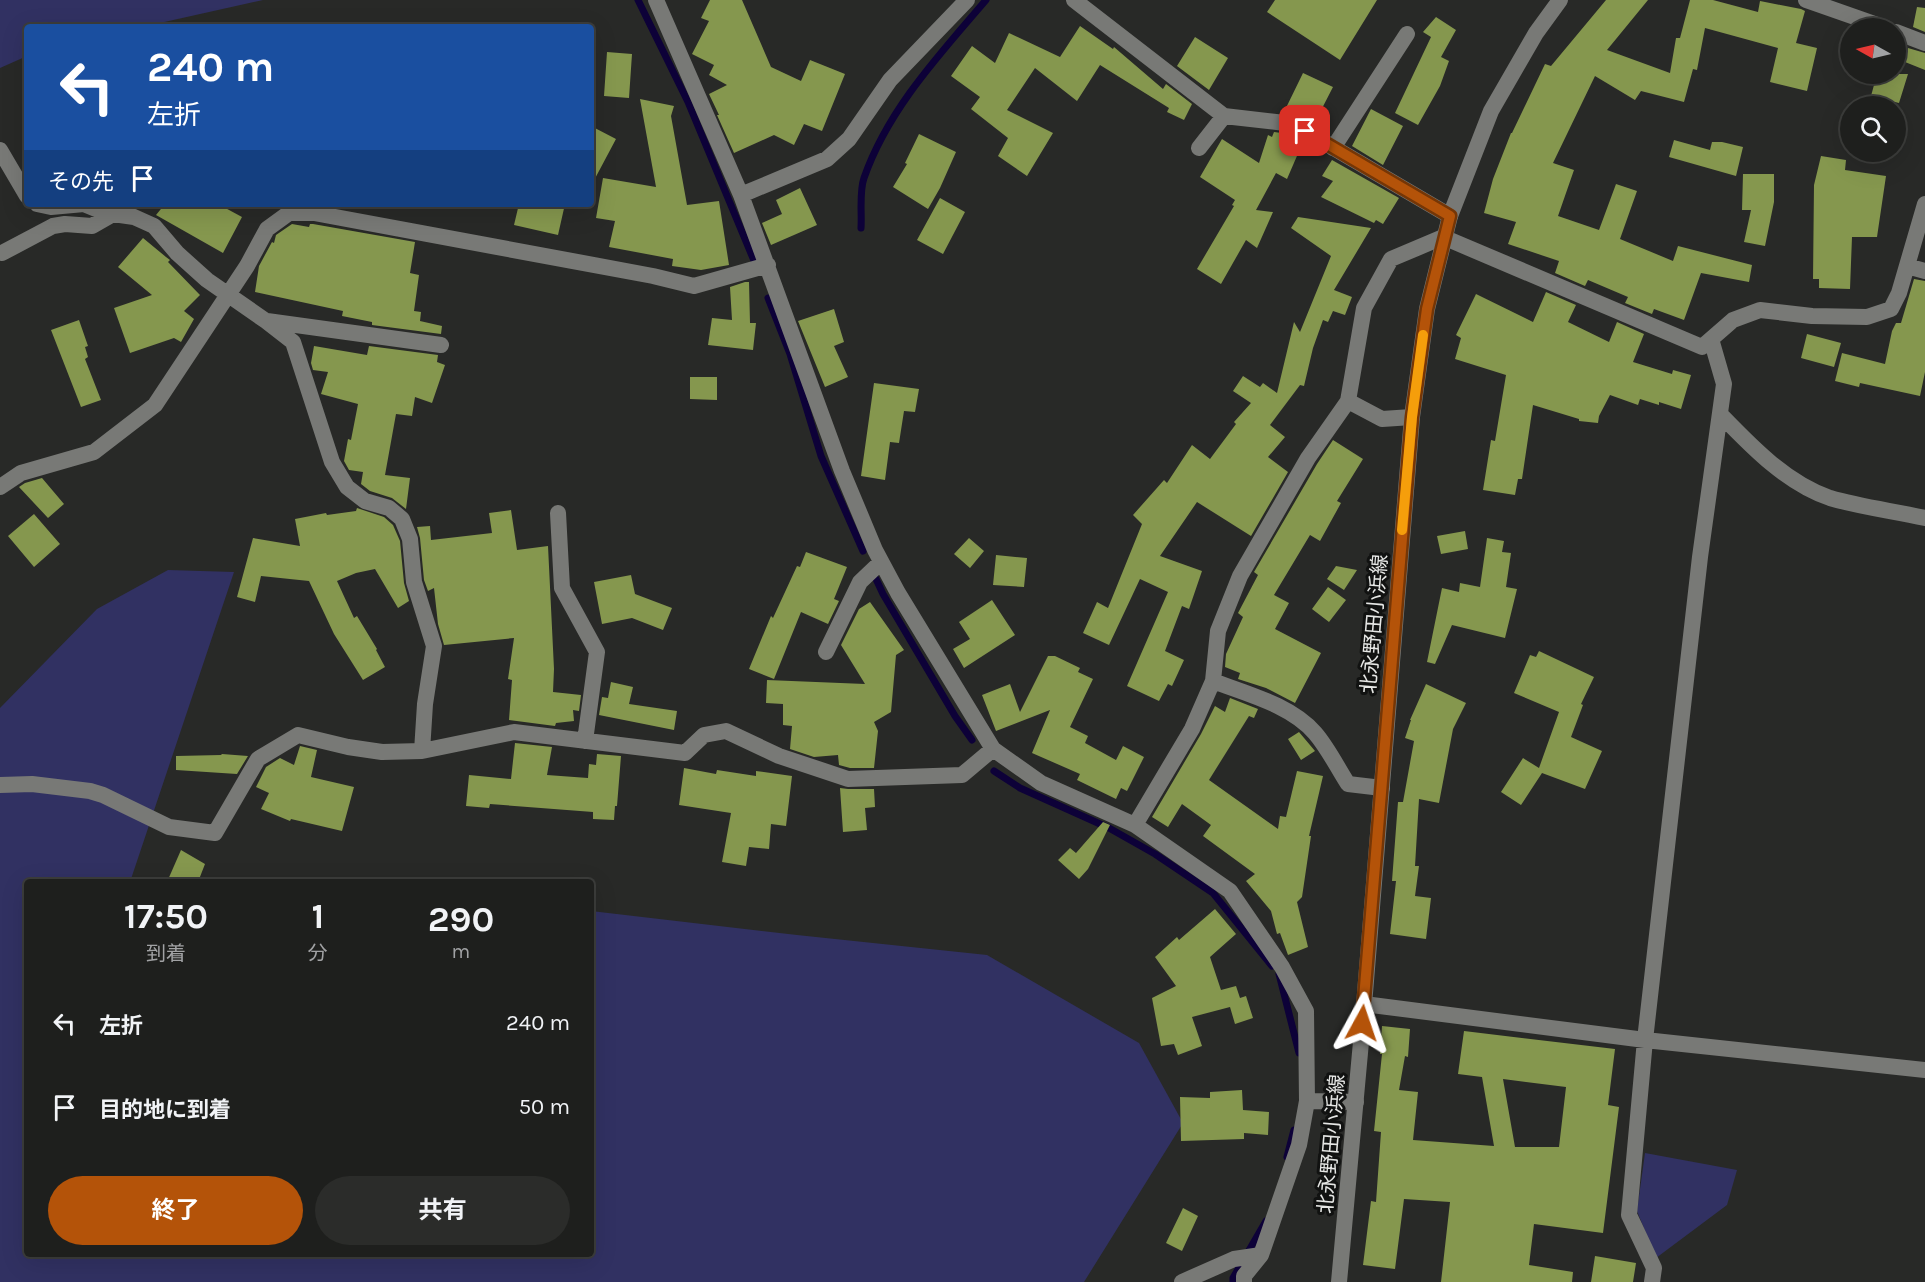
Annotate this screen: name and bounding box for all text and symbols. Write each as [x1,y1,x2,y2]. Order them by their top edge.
north arrow [1840,18,1906,84]
map controls [1840,18,1906,162]
text: 240 m [147,42,274,92]
icon: left [48,48,126,126]
button: search [1840,96,1906,162]
text: 左折 [147,99,201,131]
pin [1279,105,1330,156]
icon: arrive [1288,114,1321,147]
icon: arrive [126,162,159,195]
text: その先 [48,169,114,195]
street label: 北永野田小浜線 [1357,553,1392,695]
text: 17:50 [124,895,208,937]
text: 1 [311,895,324,937]
text: 290 [428,898,494,940]
text: m [452,940,470,963]
text: 到着 [146,942,186,965]
text: 分 [308,942,328,965]
position arrow [1330,991,1394,1055]
icon: left [48,1007,81,1040]
text: 240 m [506,1010,570,1036]
text: 左折 [99,1013,143,1039]
street label: 北永野田小浜線 [1314,1073,1349,1215]
icon: arrive [48,1091,81,1124]
text: 50 m [519,1094,570,1120]
text: 目的地に到着 [99,1097,231,1123]
button: 終了 [48,1176,303,1245]
button: 共有 [315,1176,570,1245]

